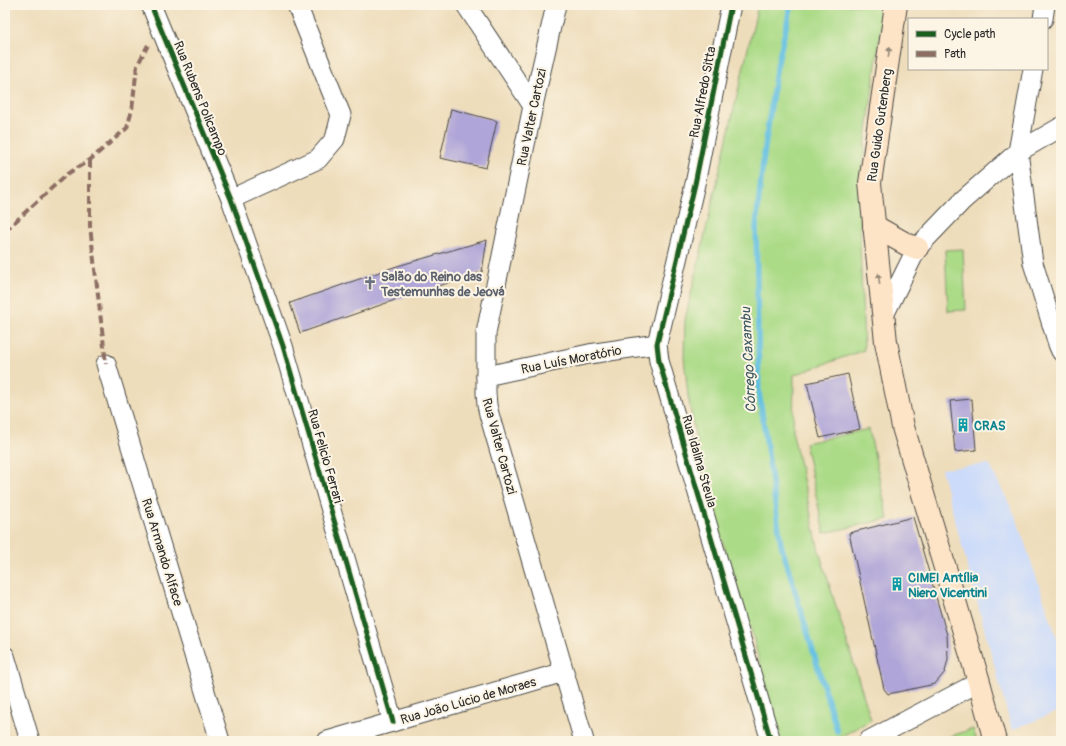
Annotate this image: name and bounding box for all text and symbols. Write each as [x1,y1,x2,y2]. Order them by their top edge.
legend [908,18,1048,70]
text: Cycle path [944,27,996,42]
street label: Rua Rubens Policampo [170,39,230,158]
street label: Rua Alfredo Sitta [686,45,720,139]
one-way arrow [886,46,892,59]
text: Path [944,47,966,62]
street label: Rua Valter Cartozi [514,67,550,167]
street label: Rua Guido Gutenberg [864,67,896,183]
place label: Salão do Reino das Testemunhas de Jeová [380,269,505,300]
one-way arrow [876,273,883,285]
church icon: Salão do Reino das Testemunhas de Jeová [362,275,378,291]
water label: Córrego Caxambu [737,306,760,413]
street label: Rua Luís Moratório [520,342,623,378]
street label: Rua Valter Cartozi [478,396,520,496]
street label: Rua Felicio Ferrari [304,407,346,505]
street label: Rua Idalina Steula [678,413,720,509]
building icon: CRAS [955,417,971,433]
place label: CRAS [974,418,1006,434]
street label: Rua Armando Alface [138,496,186,609]
place label: CIMEI Antília Niero Vicentini [908,570,988,601]
building icon: CIMEI Antília Niero Vicentini [889,576,905,592]
street label: Rua João Lúcio de Moraes [399,674,538,728]

